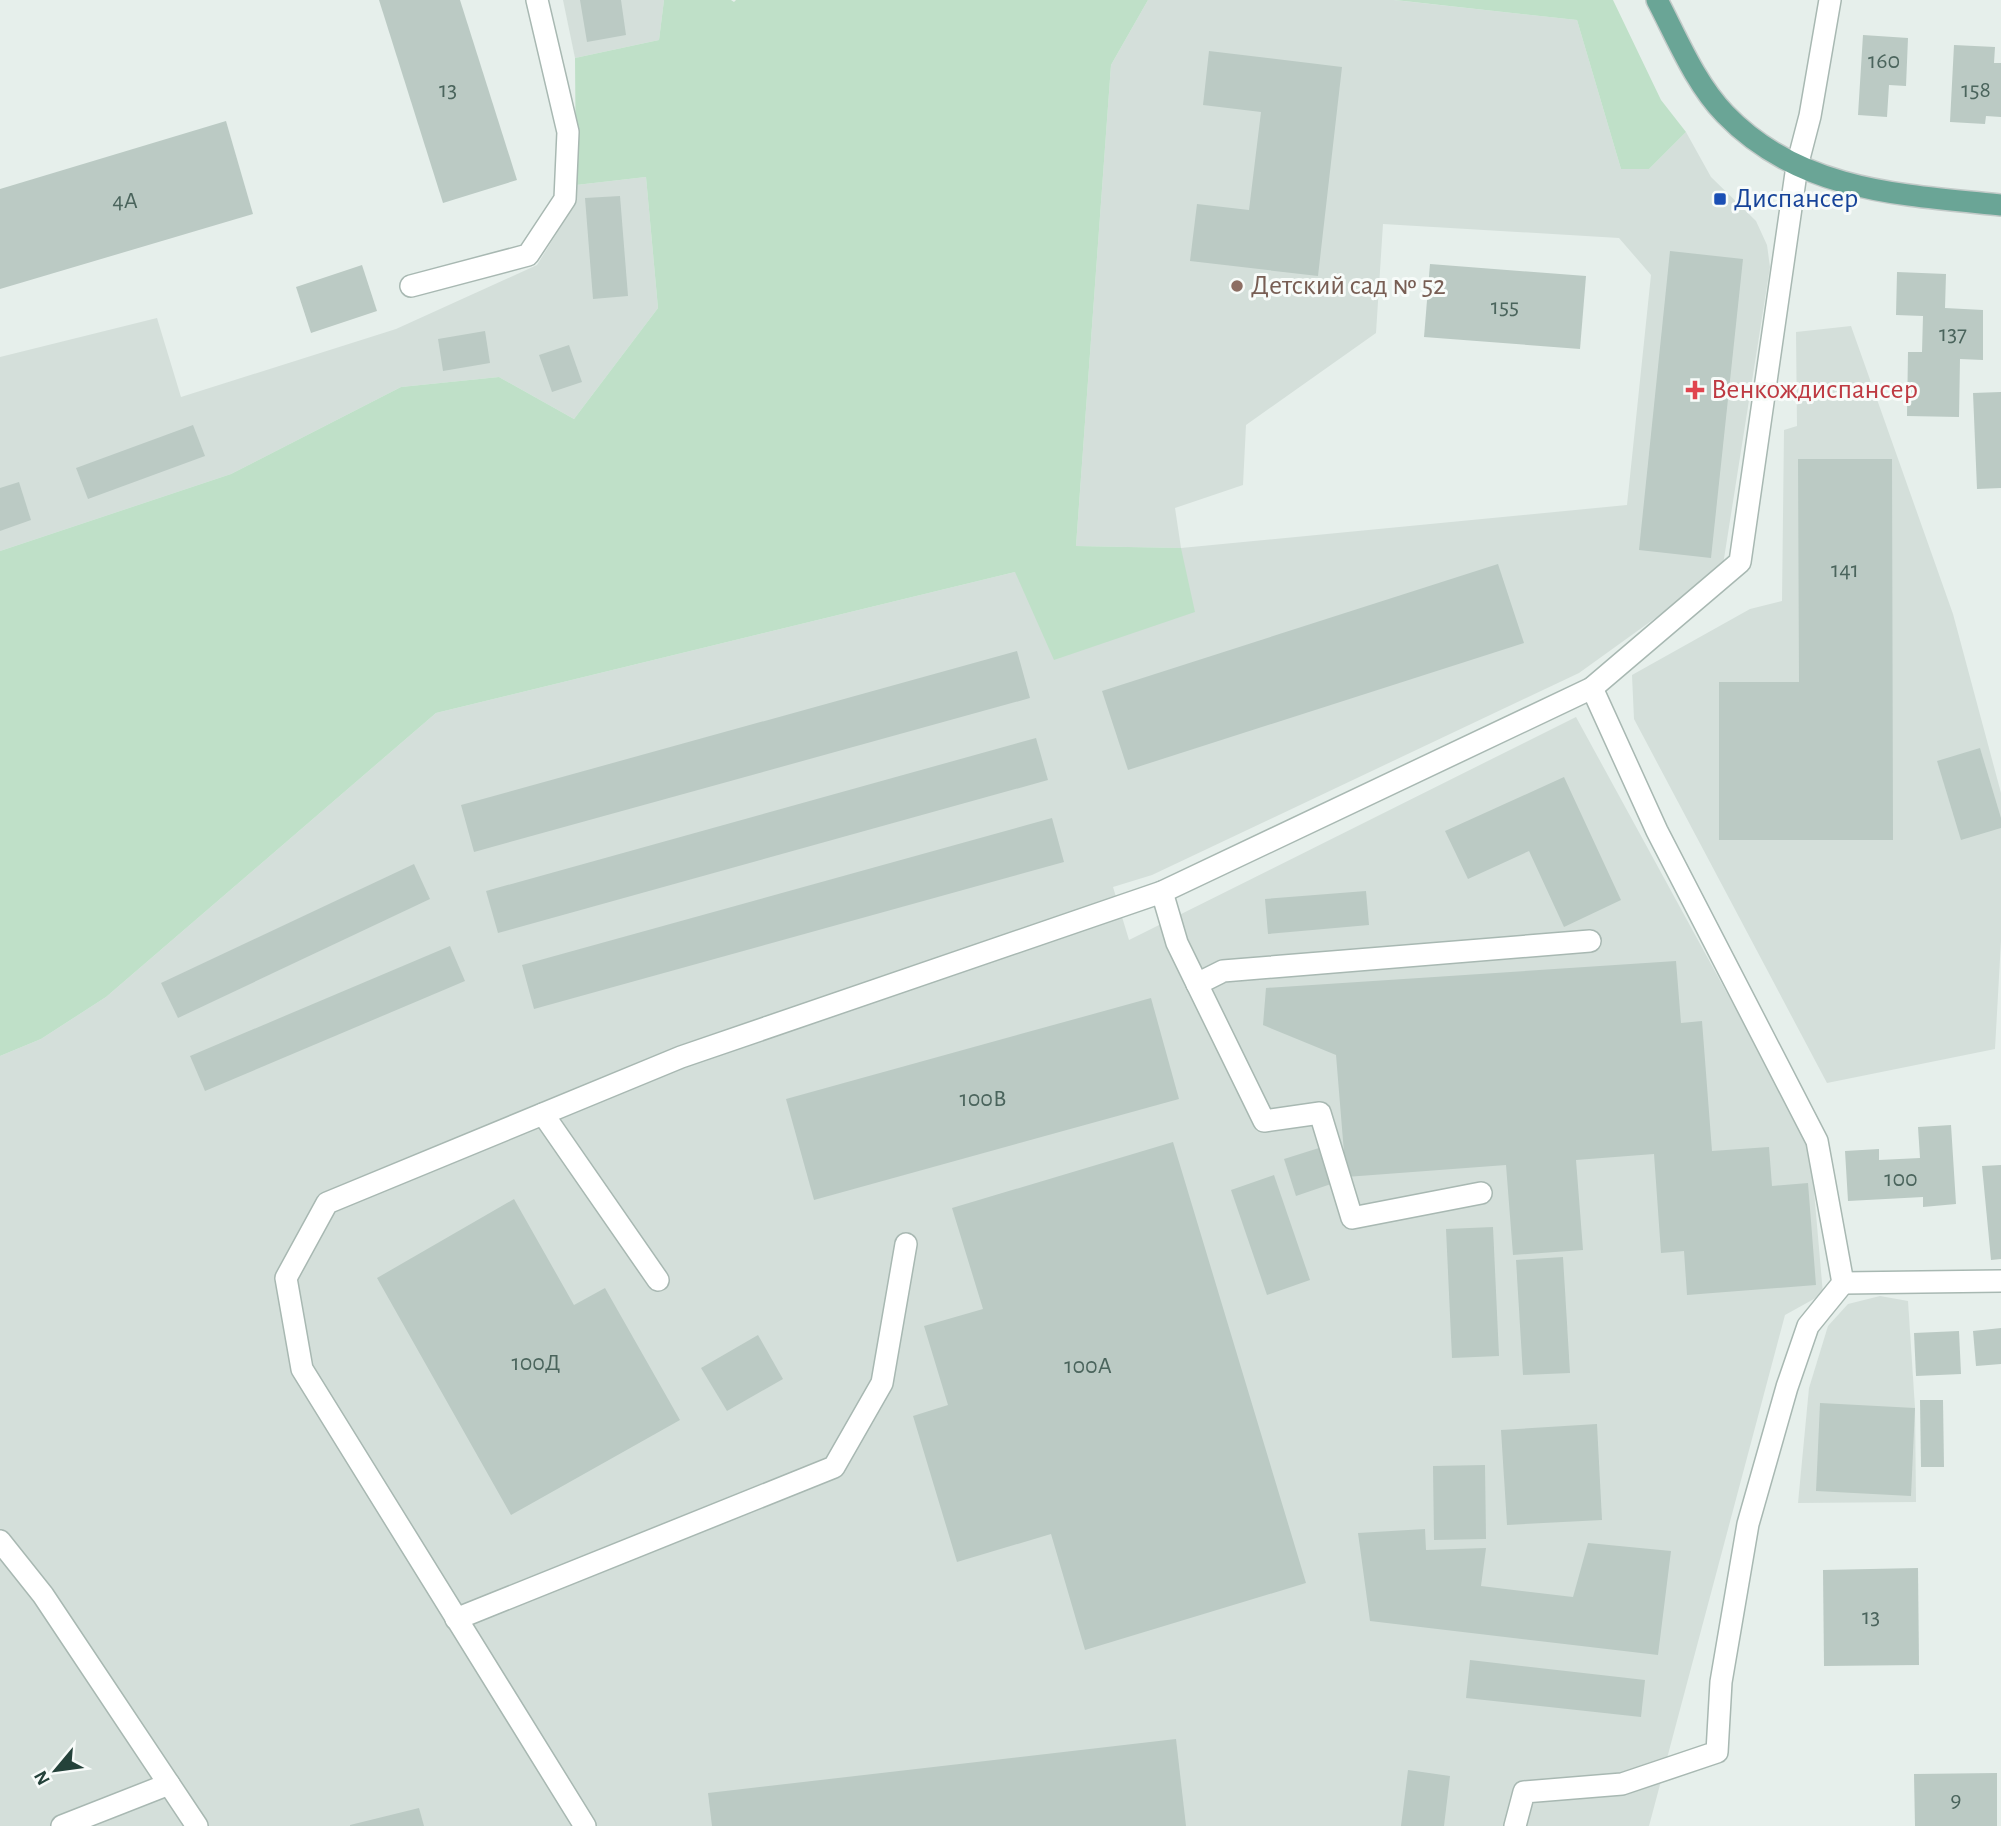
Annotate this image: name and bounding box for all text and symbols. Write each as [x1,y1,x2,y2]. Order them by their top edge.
house number: 160 [1868,49,1900,73]
house number: 13 [439,78,457,102]
house number: 158 [1961,78,1991,102]
place label: Диспансер [1734,185,1858,213]
house number: 4А [112,189,138,213]
marker: Диспансер [1712,191,1728,207]
place label: Детский сад № 52 [1251,272,1446,300]
marker: Детский сад № 52 [1229,278,1245,294]
house number: 155 [1491,295,1519,319]
house number: 137 [1939,322,1967,346]
place label: Венкождиспансер [1711,376,1918,404]
marker: Венкождиспансер [1685,380,1705,400]
house number: 141 [1831,558,1859,582]
house number: 100В [959,1087,1007,1111]
house number: 100 [1884,1167,1918,1191]
house number: 100Д [511,1351,561,1375]
house number: 100А [1064,1354,1112,1378]
house number: 13 [1862,1605,1880,1629]
north arrow [21,1735,91,1805]
text: N [31,1767,54,1788]
house number: 9 [1950,1788,1962,1812]

